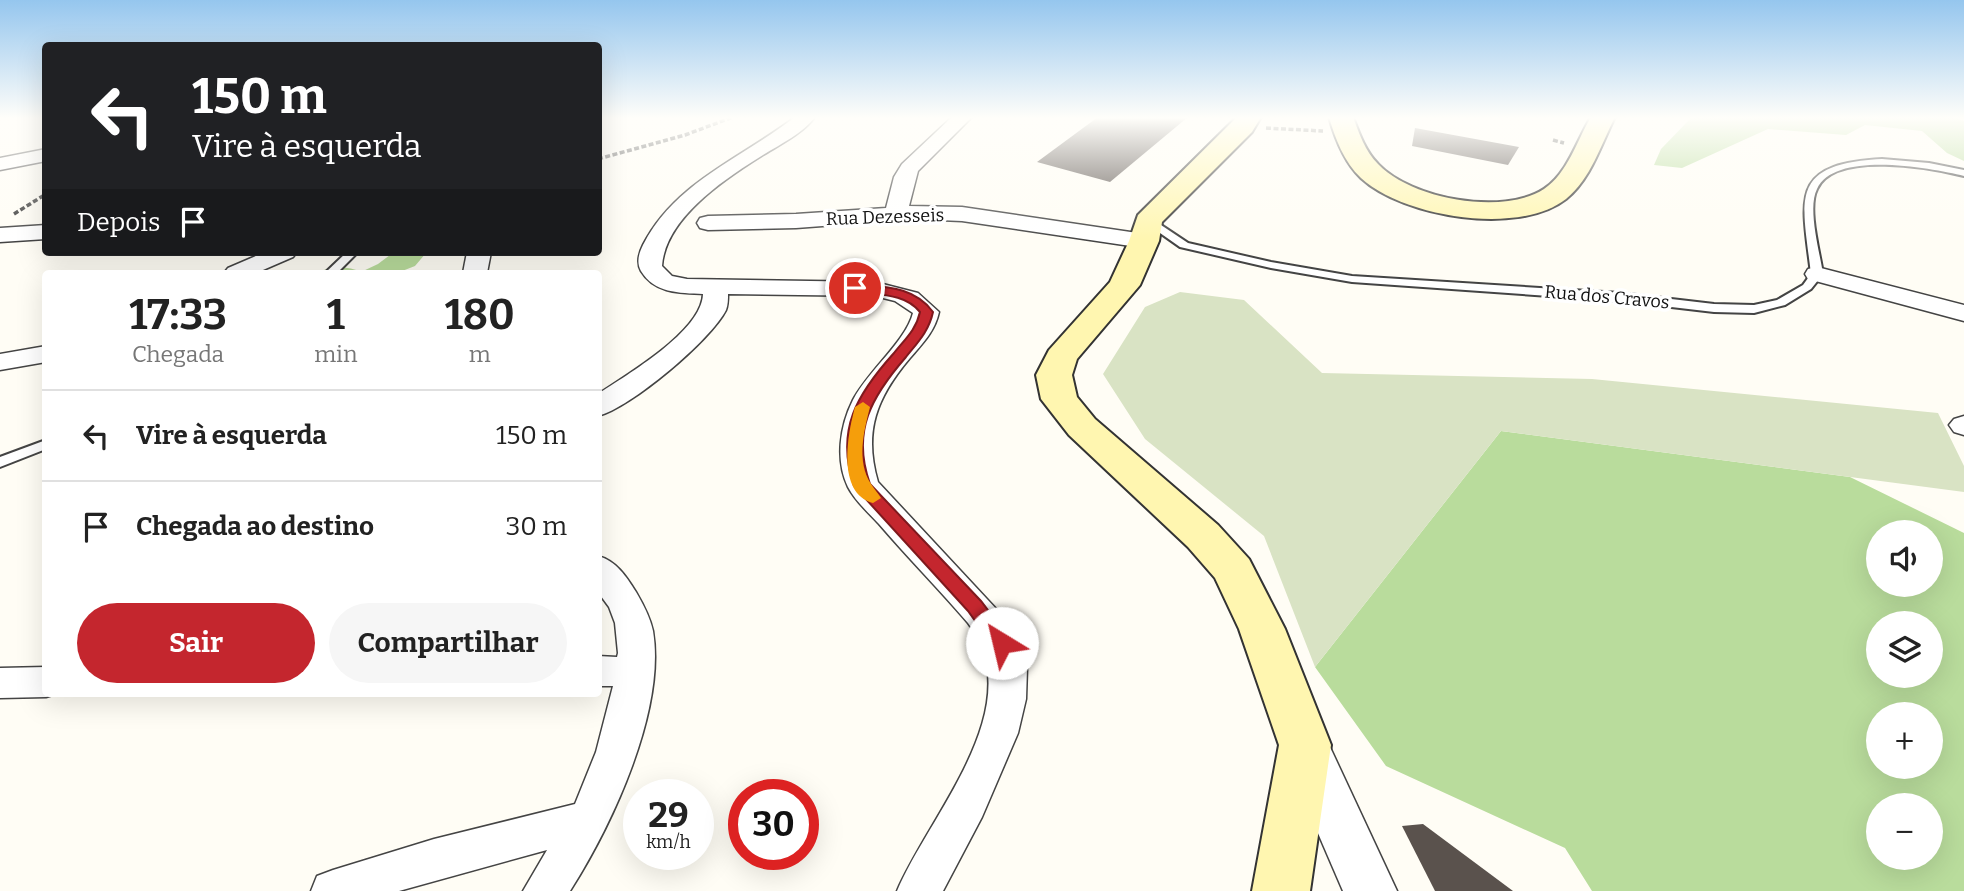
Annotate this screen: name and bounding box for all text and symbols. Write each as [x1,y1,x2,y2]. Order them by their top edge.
text: 150 m [192,67,327,126]
icon: left [77,70,168,161]
text: Vire à esquerda [192,127,422,165]
icon: arrive [174,203,212,241]
street label: Rua Dezesseis [825,204,945,230]
text: Depois [77,207,160,238]
pin [825,258,885,318]
icon: arrive [836,269,874,307]
street label: Rua dos Cravos [1544,281,1670,313]
text: 17:33 [129,290,227,340]
text: 1 [327,290,345,340]
text: 180 [445,290,515,340]
text: Chegada [132,340,224,368]
text: min [314,340,358,368]
text: m [469,340,491,368]
icon: left [77,417,115,455]
text: Vire à esquerda [136,420,327,451]
text: 150 m [496,420,567,451]
icon: arrive [77,508,115,546]
text: Chegada ao destino [136,511,374,542]
text: 30 m [506,511,567,542]
map controls [1866,520,1943,870]
button: sound [1866,520,1943,597]
button: Sair [77,603,315,683]
button: Compartilhar [329,603,567,683]
position arrow [965,606,1039,680]
button: layers [1866,611,1943,688]
button: + [1866,702,1943,779]
speed limit sign: 30 [728,779,819,870]
button: − [1866,793,1943,870]
text: 29 [648,794,689,836]
text: km/h [646,831,691,853]

